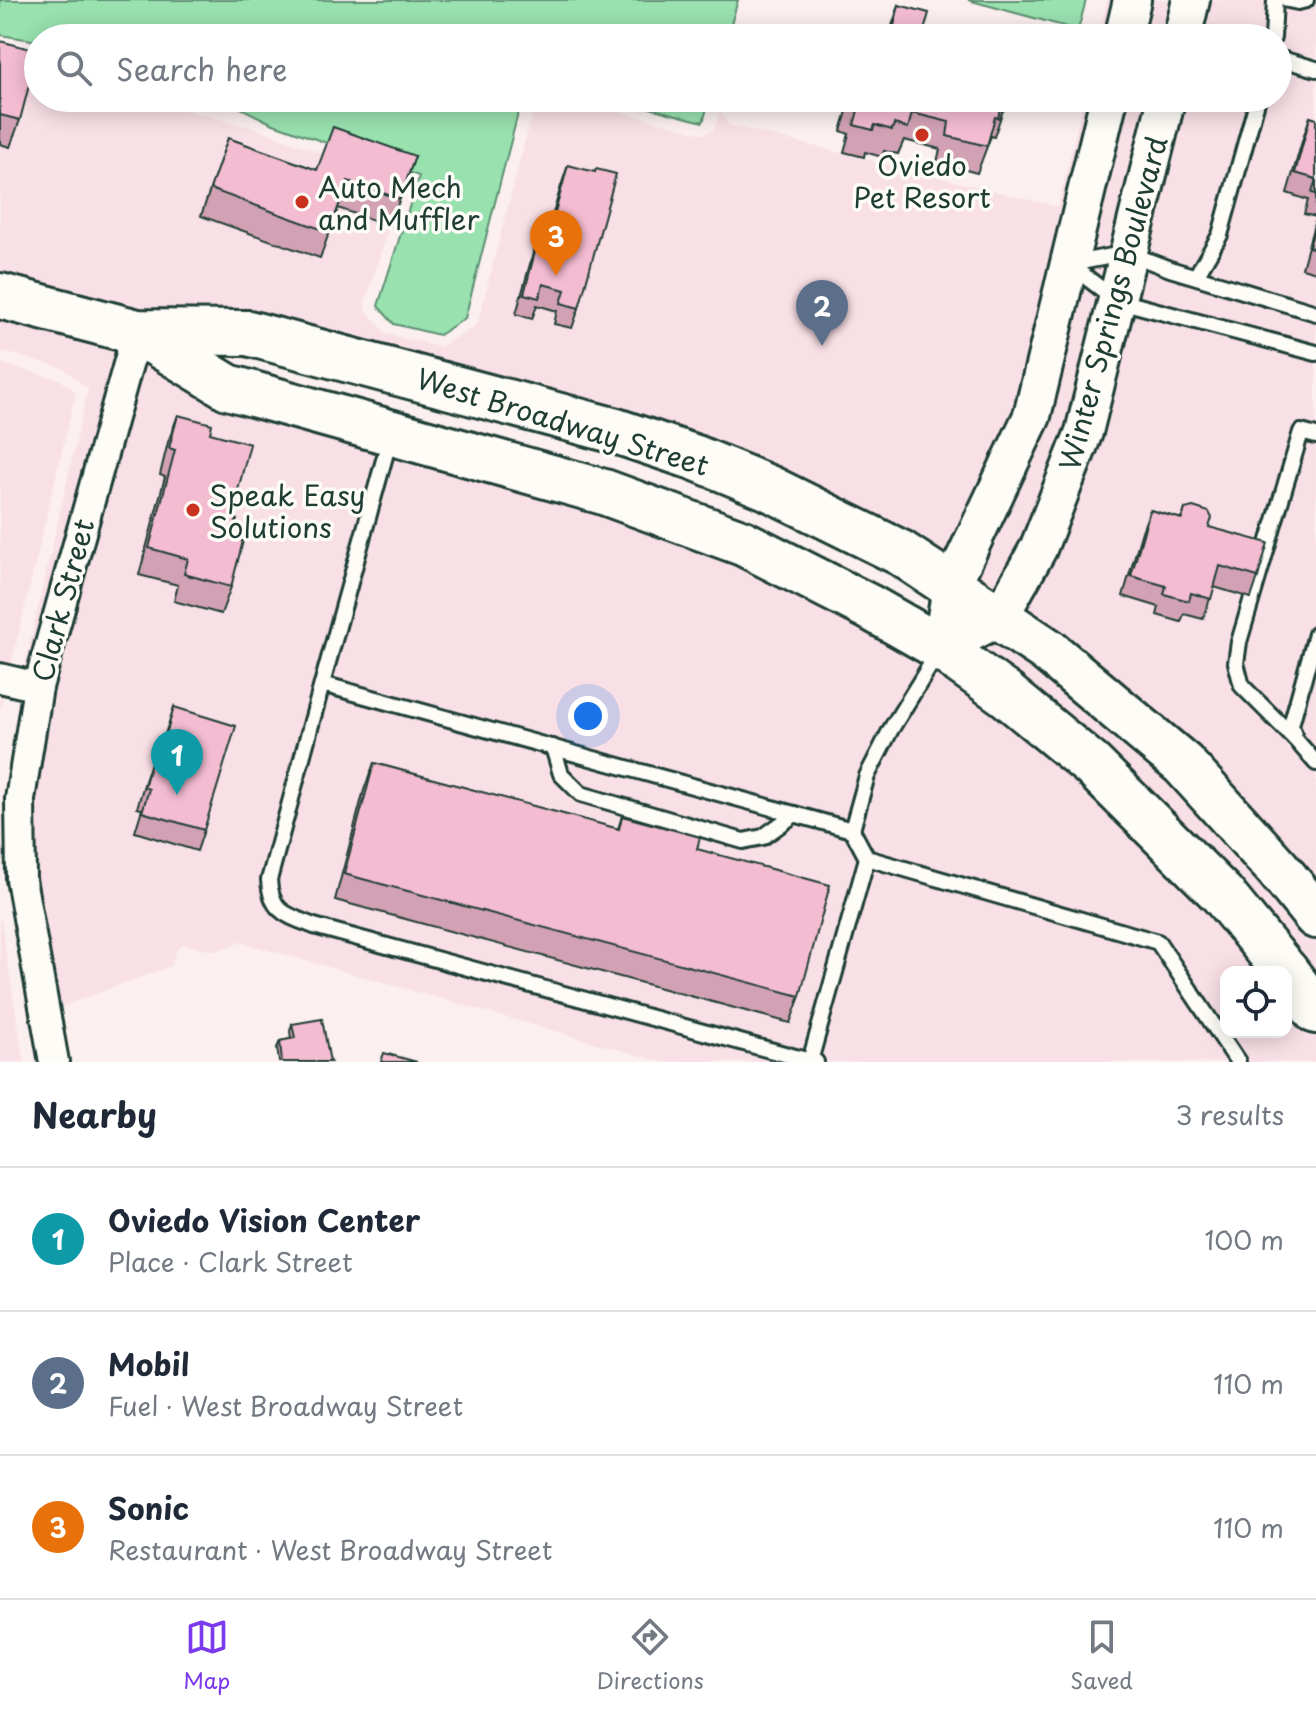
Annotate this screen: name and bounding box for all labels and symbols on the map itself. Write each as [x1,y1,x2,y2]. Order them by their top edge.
marker: Oviedo Pet Resort [913,126,931,144]
street label: Winter Springs Boulevard [1047,131,1177,475]
place label: Oviedo Pet Resort [853,143,991,218]
place label: Auto Mech and Muffler [318,165,479,240]
marker: Auto Mech and Muffler [293,193,311,211]
pin: 3 [530,210,582,276]
pin: 2 [796,280,848,346]
street label: West Broadway Street [412,356,714,486]
place label: Speak Easy Solutions [209,473,366,548]
marker: Speak Easy Solutions [184,501,202,519]
street label: Clark Street [20,514,104,686]
your location [568,696,608,736]
pin: 1 [151,729,203,795]

